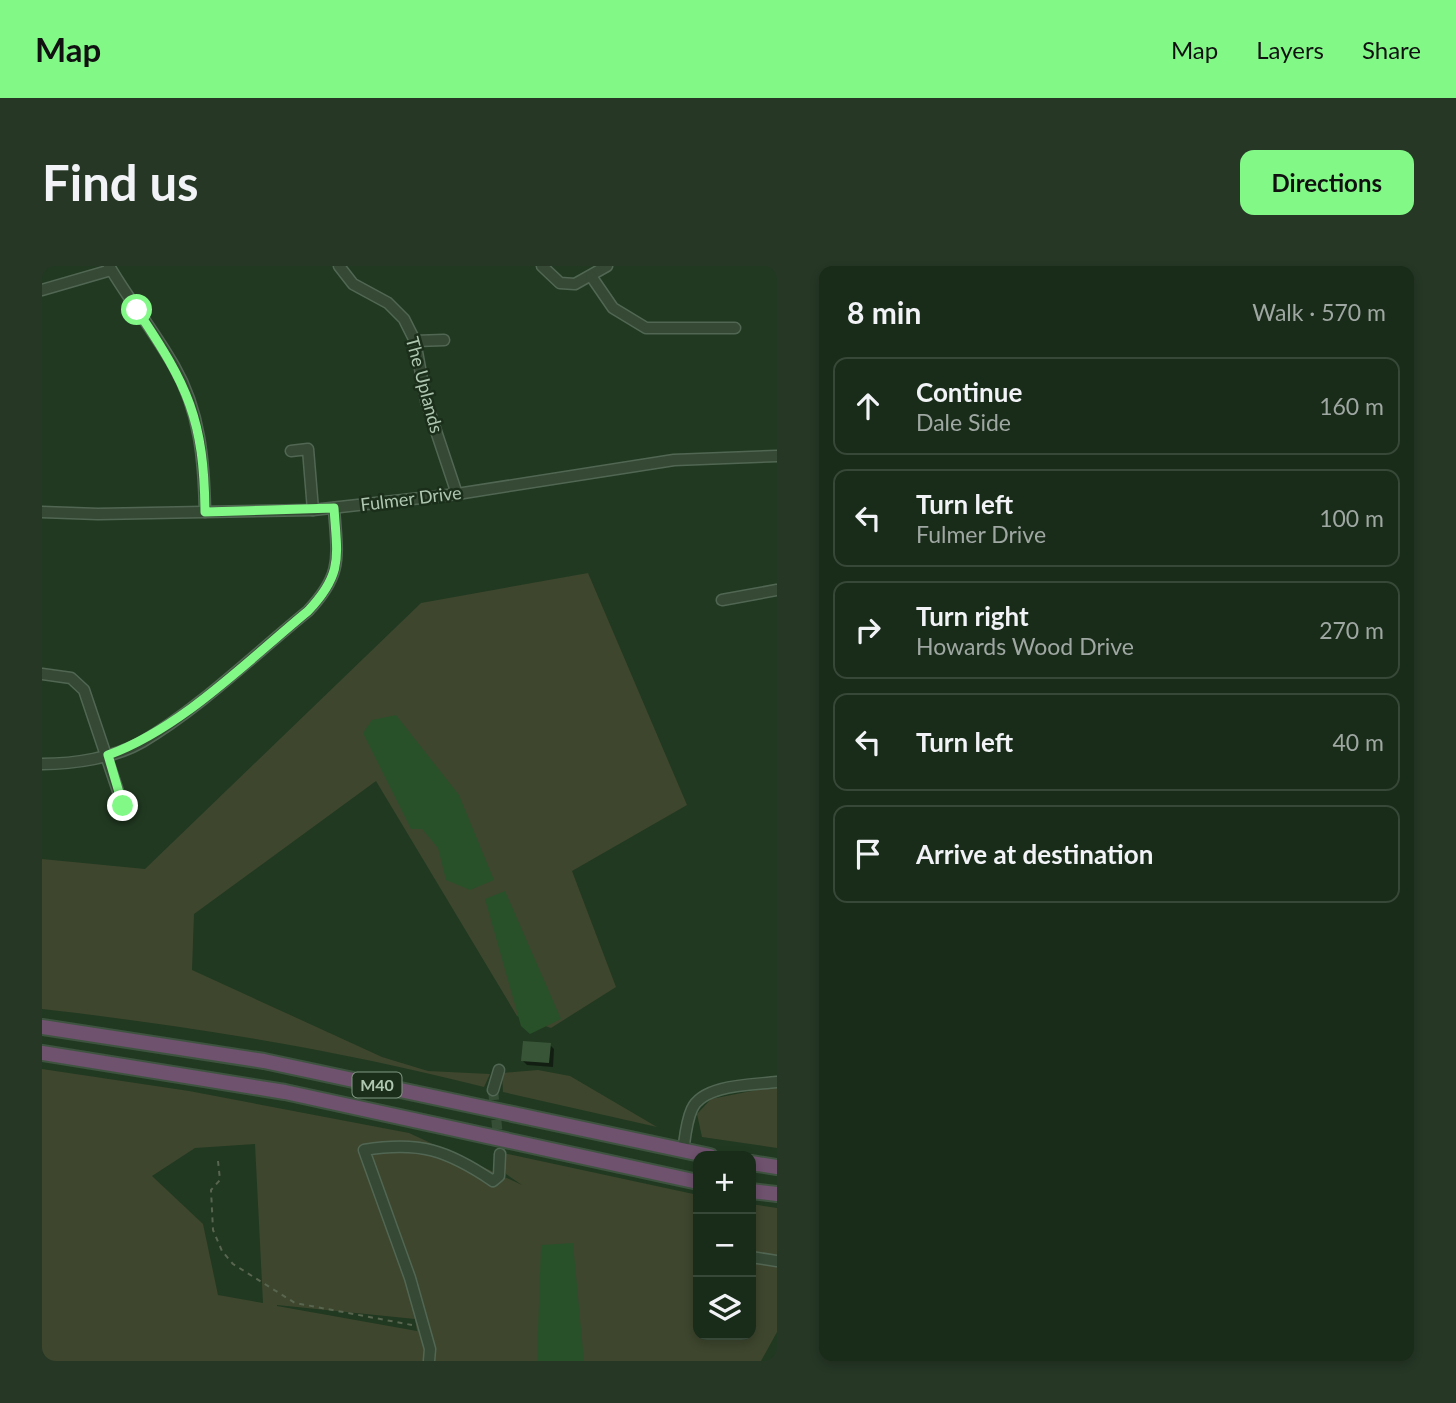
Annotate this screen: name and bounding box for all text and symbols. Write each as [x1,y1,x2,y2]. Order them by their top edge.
text: Map [35,29,101,69]
text: Map [1171,35,1218,64]
text: Layers [1256,35,1324,64]
text: Share [1362,35,1421,64]
button: Directions [1240,150,1414,215]
text: Find us [42,153,199,211]
route start [121,294,152,325]
text: 8 min [847,294,921,330]
text: Walk · 570 m [1252,298,1386,326]
street label: The Uplands [402,334,448,436]
text: Continue [916,376,1022,408]
icon: ahead [849,387,887,425]
text: 160 m [1319,392,1384,420]
text: Dale Side [916,408,1011,436]
street label: Fulmer Drive [359,481,463,515]
text: Turn left [916,488,1013,520]
icon: left [849,499,887,537]
text: 100 m [1319,504,1384,532]
text: Fulmer Drive [916,520,1046,548]
text: Turn right [916,600,1029,632]
icon: right [849,611,887,649]
text: 270 m [1319,616,1384,644]
text: Howards Wood Drive [916,632,1134,660]
icon: left [849,723,887,761]
text: Turn left [916,726,1013,758]
text: 40 m [1333,728,1384,756]
route end [107,790,138,821]
icon: arrive [849,835,887,873]
text: Arrive at destination [916,838,1153,870]
road number: M40 [352,1072,402,1098]
map controls [693,1151,756,1340]
button: + [693,1151,756,1214]
button: − [693,1214,756,1277]
button: layers [693,1277,756,1340]

